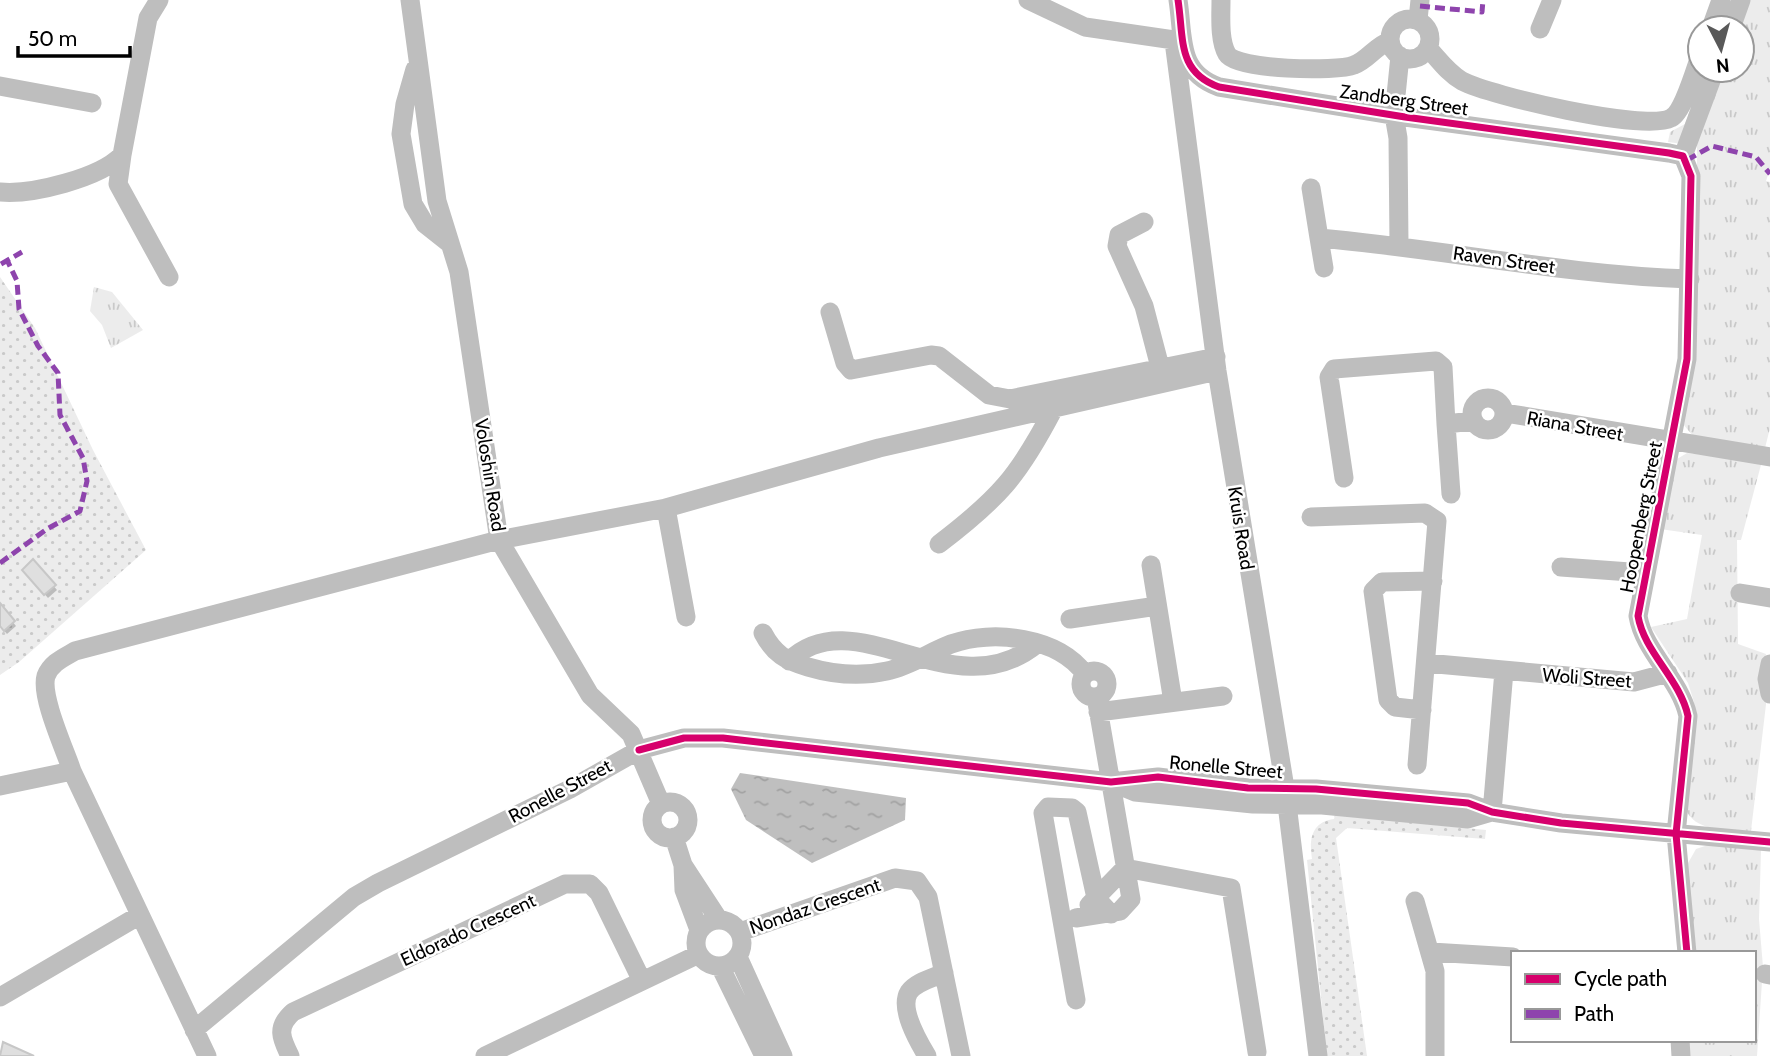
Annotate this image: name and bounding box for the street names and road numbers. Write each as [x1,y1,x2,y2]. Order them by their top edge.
street label: Zandberg Street [1338,80,1470,120]
street label: Raven Street [1452,241,1557,279]
street label: Riana Street [1525,406,1625,446]
street label: Voloshin Road [470,417,510,533]
street label: Hoopenberg Street [1615,439,1667,595]
street label: Kruis Road [1223,485,1259,571]
street label: Woli Street [1542,663,1633,693]
street label: Ronelle Street [1168,751,1284,783]
street label: Ronelle Street [504,754,616,828]
street label: Nondaz Crescent [746,873,884,939]
street label: Eldorado Crescent [397,888,540,971]

